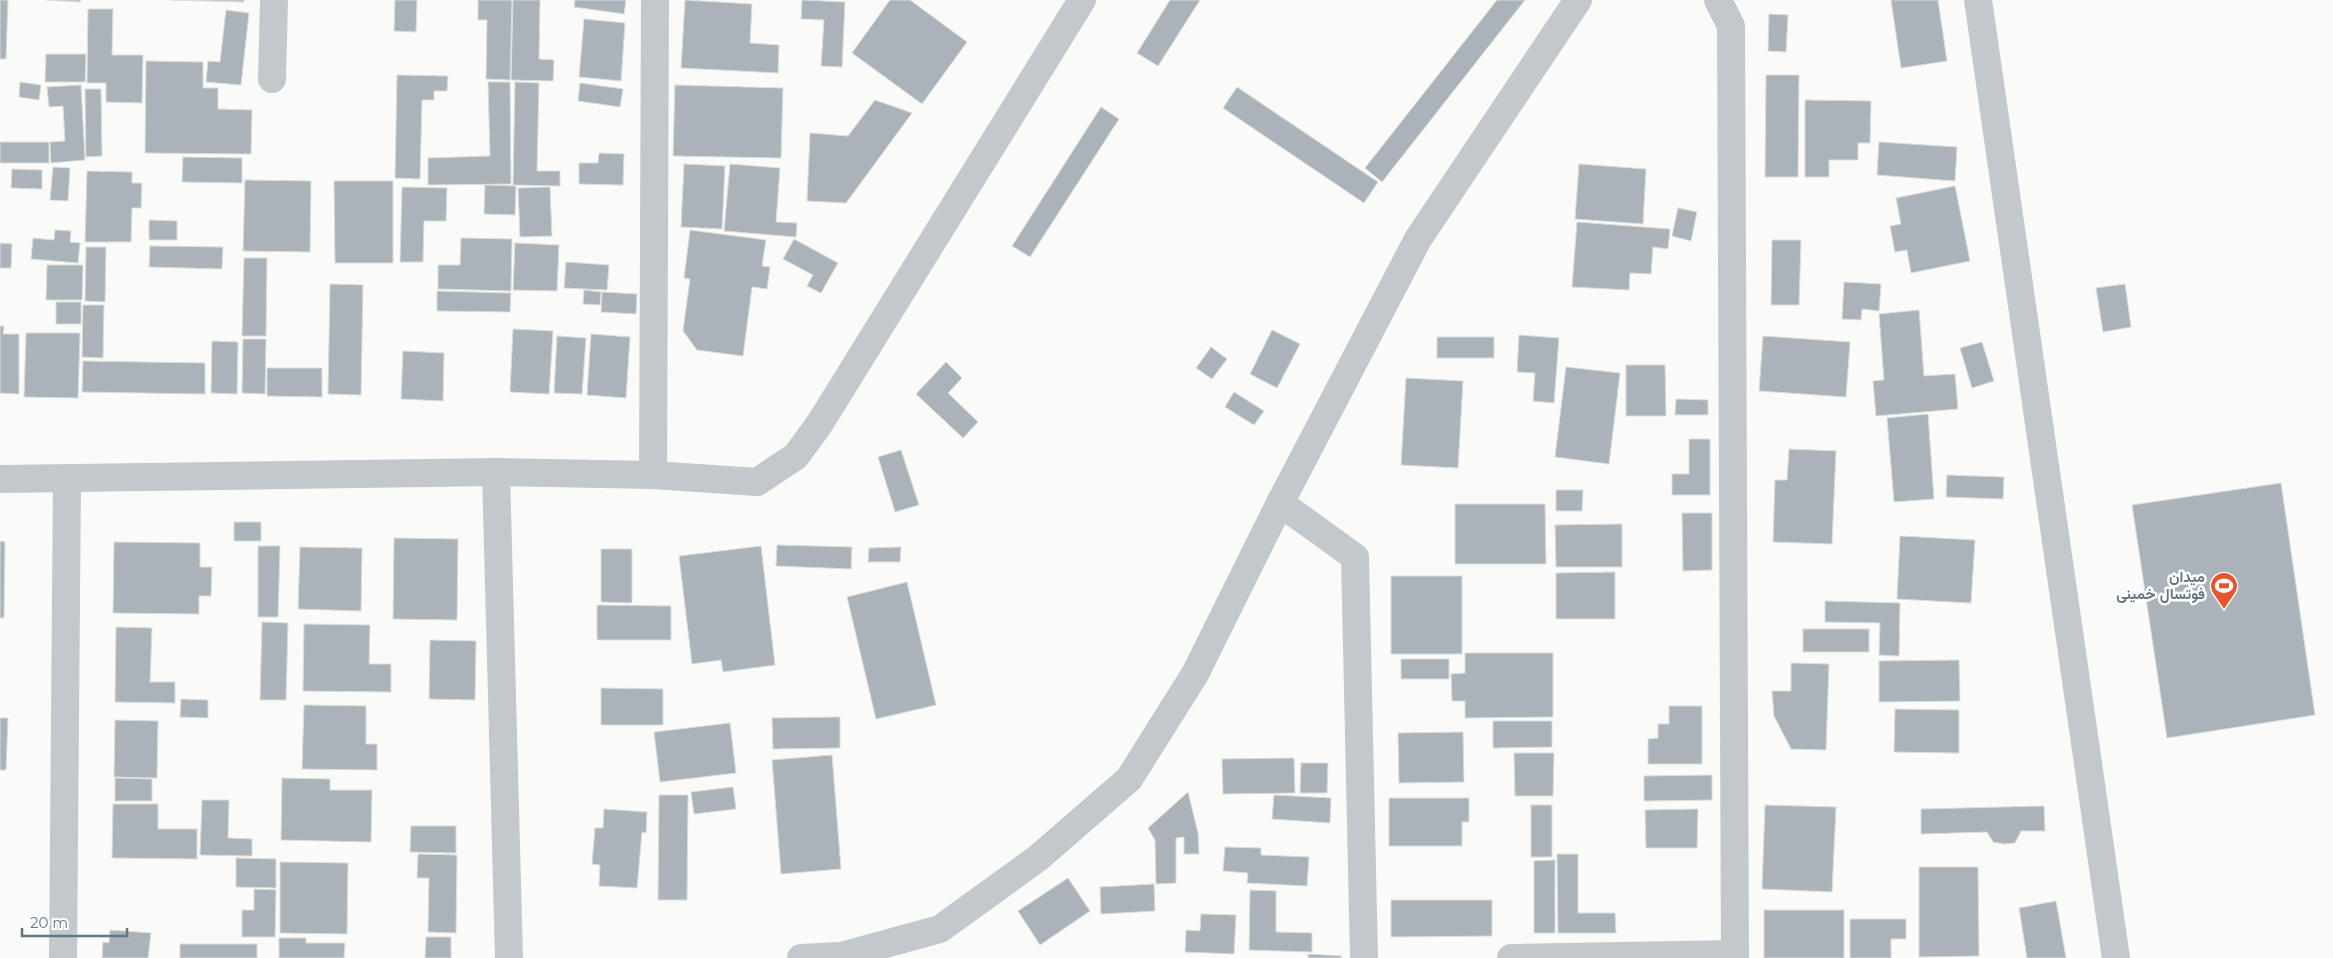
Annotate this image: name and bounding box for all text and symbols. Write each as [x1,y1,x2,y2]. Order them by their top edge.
place label: میدان فوتسال خمینی [2116,567,2205,603]
sports icon: میدان فوتسال خمینی [2209,571,2239,610]
scale bar [22,906,128,938]
text: 20 m [30,913,68,932]

